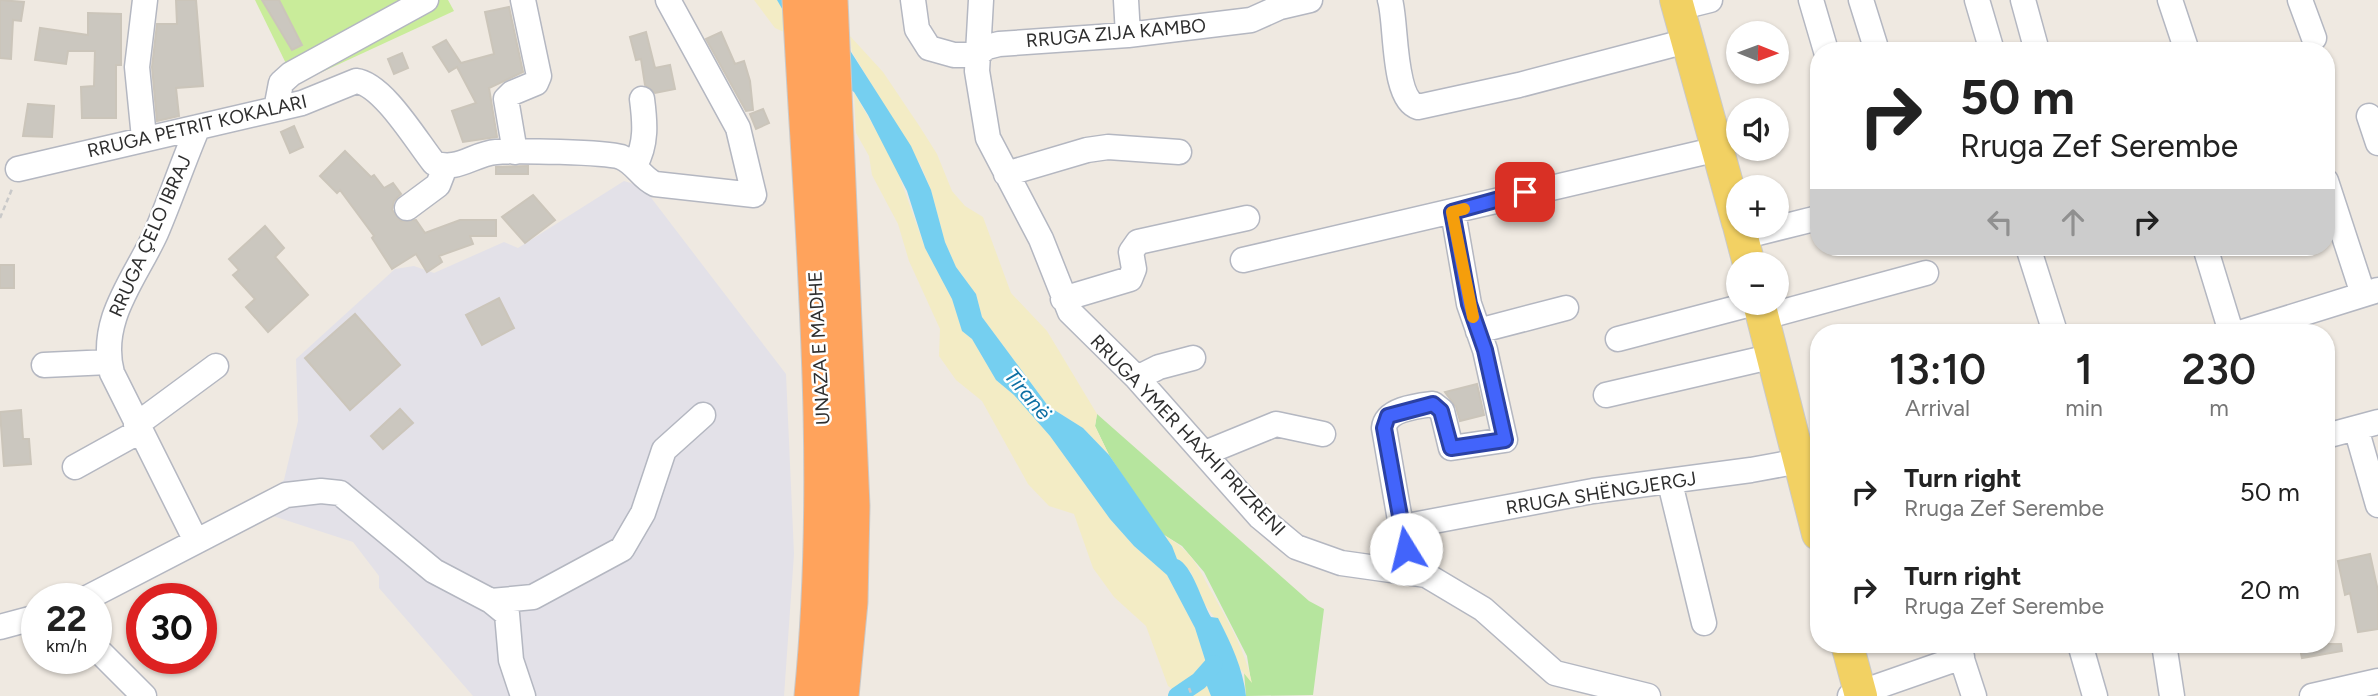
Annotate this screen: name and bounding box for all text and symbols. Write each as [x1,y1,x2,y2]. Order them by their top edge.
street label: RRUGA ZIJA KAMBO [1025,14,1207,52]
north arrow [1726,21,1788,84]
map controls [1726,21,1789,315]
text: 50 m [1960,67,2075,126]
icon: right [1845,70,1936,161]
street label: RRUGA PETRIT KOKALARI [85,90,309,162]
button: sound [1726,98,1789,161]
text: Rruga Zef Serembe [1960,127,2238,165]
street label: RRUGA ÇELO IBRAJ [104,152,196,320]
pin [1495,162,1555,222]
icon: arrive [1506,173,1544,211]
button: + [1726,175,1789,238]
icon: left [1981,203,2019,241]
icon: ahead [2054,203,2092,241]
icon: right [2127,203,2165,241]
button: − [1726,252,1789,315]
street label: UNAZA E MADHE [803,270,835,426]
street label: RRUGA YMER HAXHI PRIZRENI [1086,330,1290,540]
text: 13:10 [1889,344,1986,395]
text: 1 [2075,344,2093,395]
text: 230 [2182,344,2256,395]
water label: Tiranë [999,363,1057,425]
text: Arrival [1905,394,1970,422]
text: min [2065,394,2103,422]
text: m [2209,394,2229,422]
text: Turn right [1904,462,2021,494]
street label: RRUGA SHËNGJERGJ [1504,467,1698,519]
icon: right [1845,473,1883,511]
text: 50 m [2240,476,2300,508]
text: Rruga Zef Serembe [1904,494,2104,522]
position arrow [1369,512,1443,586]
text: Turn right [1904,560,2021,592]
icon: right [1845,571,1883,609]
text: 20 m [2240,574,2300,606]
speed limit sign: 30 [126,583,217,674]
text: Rruga Zef Serembe [1904,592,2104,620]
text: 22 [46,598,87,640]
text: km/h [46,635,87,657]

